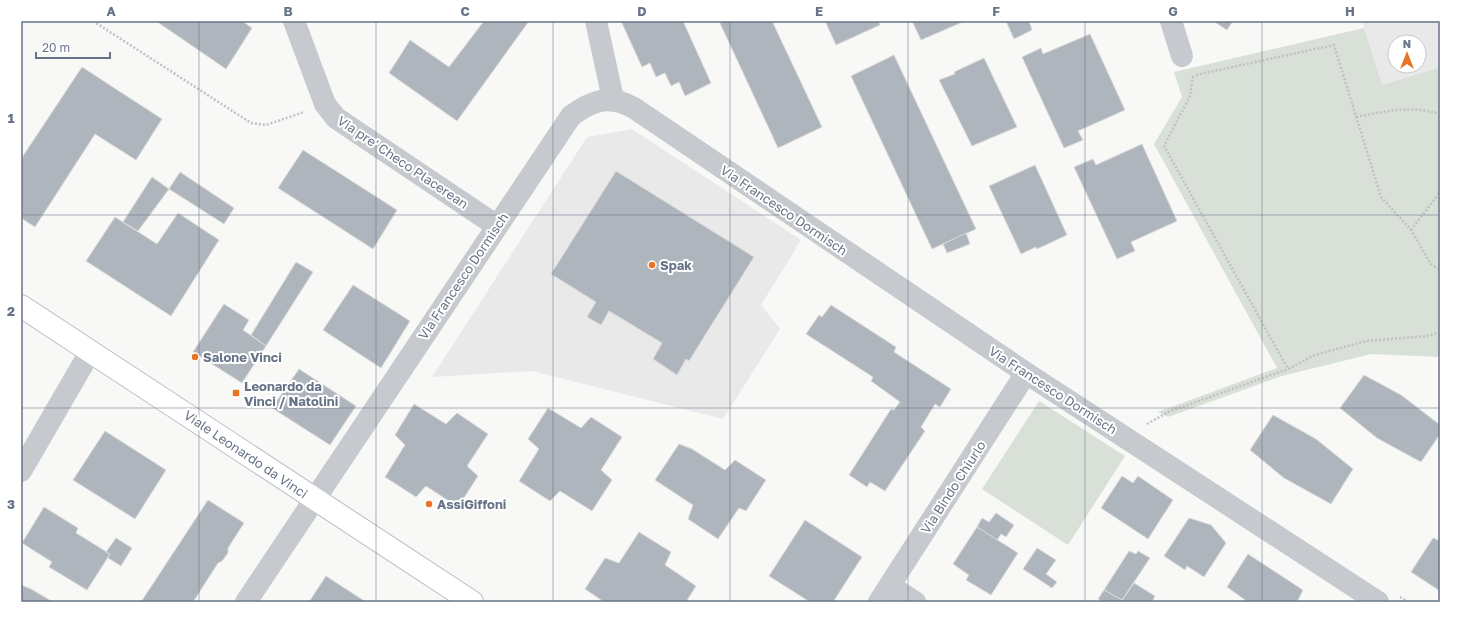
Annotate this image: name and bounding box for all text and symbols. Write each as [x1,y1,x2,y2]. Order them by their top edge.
text: A [106,3,116,19]
text: B [283,3,293,19]
text: C [460,3,470,19]
text: D [637,3,647,19]
text: E [815,3,823,19]
text: F [992,3,1000,19]
text: G [1168,3,1178,19]
text: H [1345,3,1355,19]
scale bar [36,34,110,60]
north arrow [1387,34,1427,74]
text: N [1403,37,1411,50]
text: 20 m [42,40,70,55]
text: 1 [8,110,15,126]
street label: Via pre' Checo Placerean [335,112,471,212]
street label: Via Francesco Dormisch [718,162,850,258]
street label: Via Francesco Dormisch [415,210,511,342]
place label: Spak [660,257,692,273]
marker: Spak [647,260,657,270]
text: 2 [7,303,15,319]
street label: Via Francesco Dormisch [986,343,1120,437]
place label: Salone Vinci [203,349,282,365]
marker: Salone Vinci [190,352,200,362]
place label: Leonardo da Vinci / Natolini [244,378,338,409]
marker: Leonardo da Vinci / Natolini [231,388,241,398]
street label: Viale Leonardo da Vinci [181,407,311,501]
street label: Via Bindo Chiurlo [917,438,989,536]
text: 3 [7,496,15,512]
place label: AssiGiffoni [437,496,506,512]
marker: AssiGiffoni [424,499,434,509]

